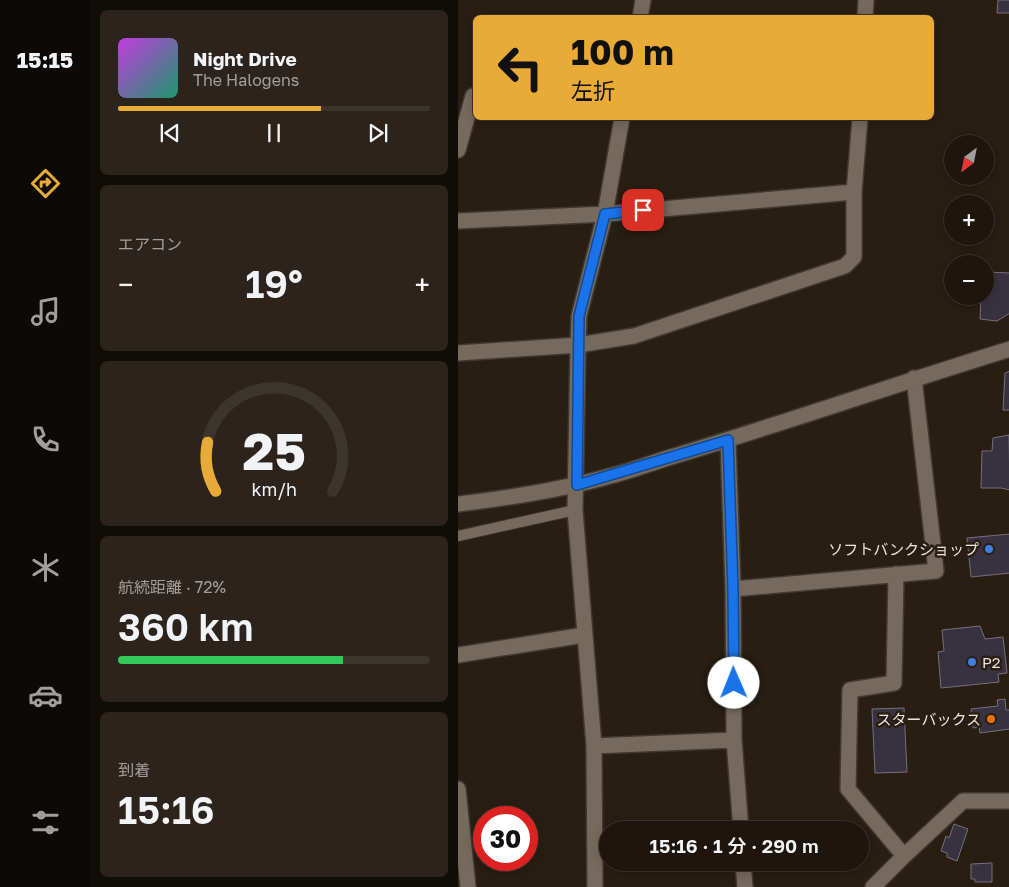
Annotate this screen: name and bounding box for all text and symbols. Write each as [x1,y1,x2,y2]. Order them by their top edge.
text: 100 m [571,31,674,73]
icon: left [488,35,553,100]
text: 15:15 [17,46,73,73]
text: Night Drive [193,47,297,70]
text: The Halogens [193,70,299,90]
text: 左折 [571,77,615,104]
icon: previous [156,119,184,147]
icon: pause [260,119,288,147]
icon: next [364,119,392,147]
north arrow [944,135,994,185]
map controls [944,135,994,305]
icon: directions [28,166,63,201]
pin [622,189,664,231]
button: + [944,195,994,245]
icon: arrive [629,196,657,224]
text: エアコン [118,234,182,254]
button: − [944,255,994,305]
text: 19° [245,261,303,306]
text: − [118,268,133,301]
text: + [415,268,430,301]
icon: music [28,294,63,329]
text: 25 [242,419,306,481]
icon: phone [28,422,63,457]
text: km/h [251,478,297,500]
place label: ソフトバンクショップ [828,540,979,558]
marker: ソフトバンクショップ [983,543,995,555]
icon: climate [28,550,63,585]
text: 航続距離 · 72% [118,577,226,597]
text: 360 km [118,604,254,649]
place label: P2 [982,653,1001,671]
position arrow [707,656,759,708]
marker: P2 [966,656,978,668]
icon: car [28,678,63,713]
place label: スターバックス [877,710,981,728]
marker: スターバックス [985,713,997,725]
text: 到着 [118,760,150,780]
text: 15:16 [118,787,215,832]
icon: filters [28,805,63,840]
speed limit sign: 30 [473,806,538,871]
text: 15:16 · 1 分 · 290 m [649,834,819,857]

